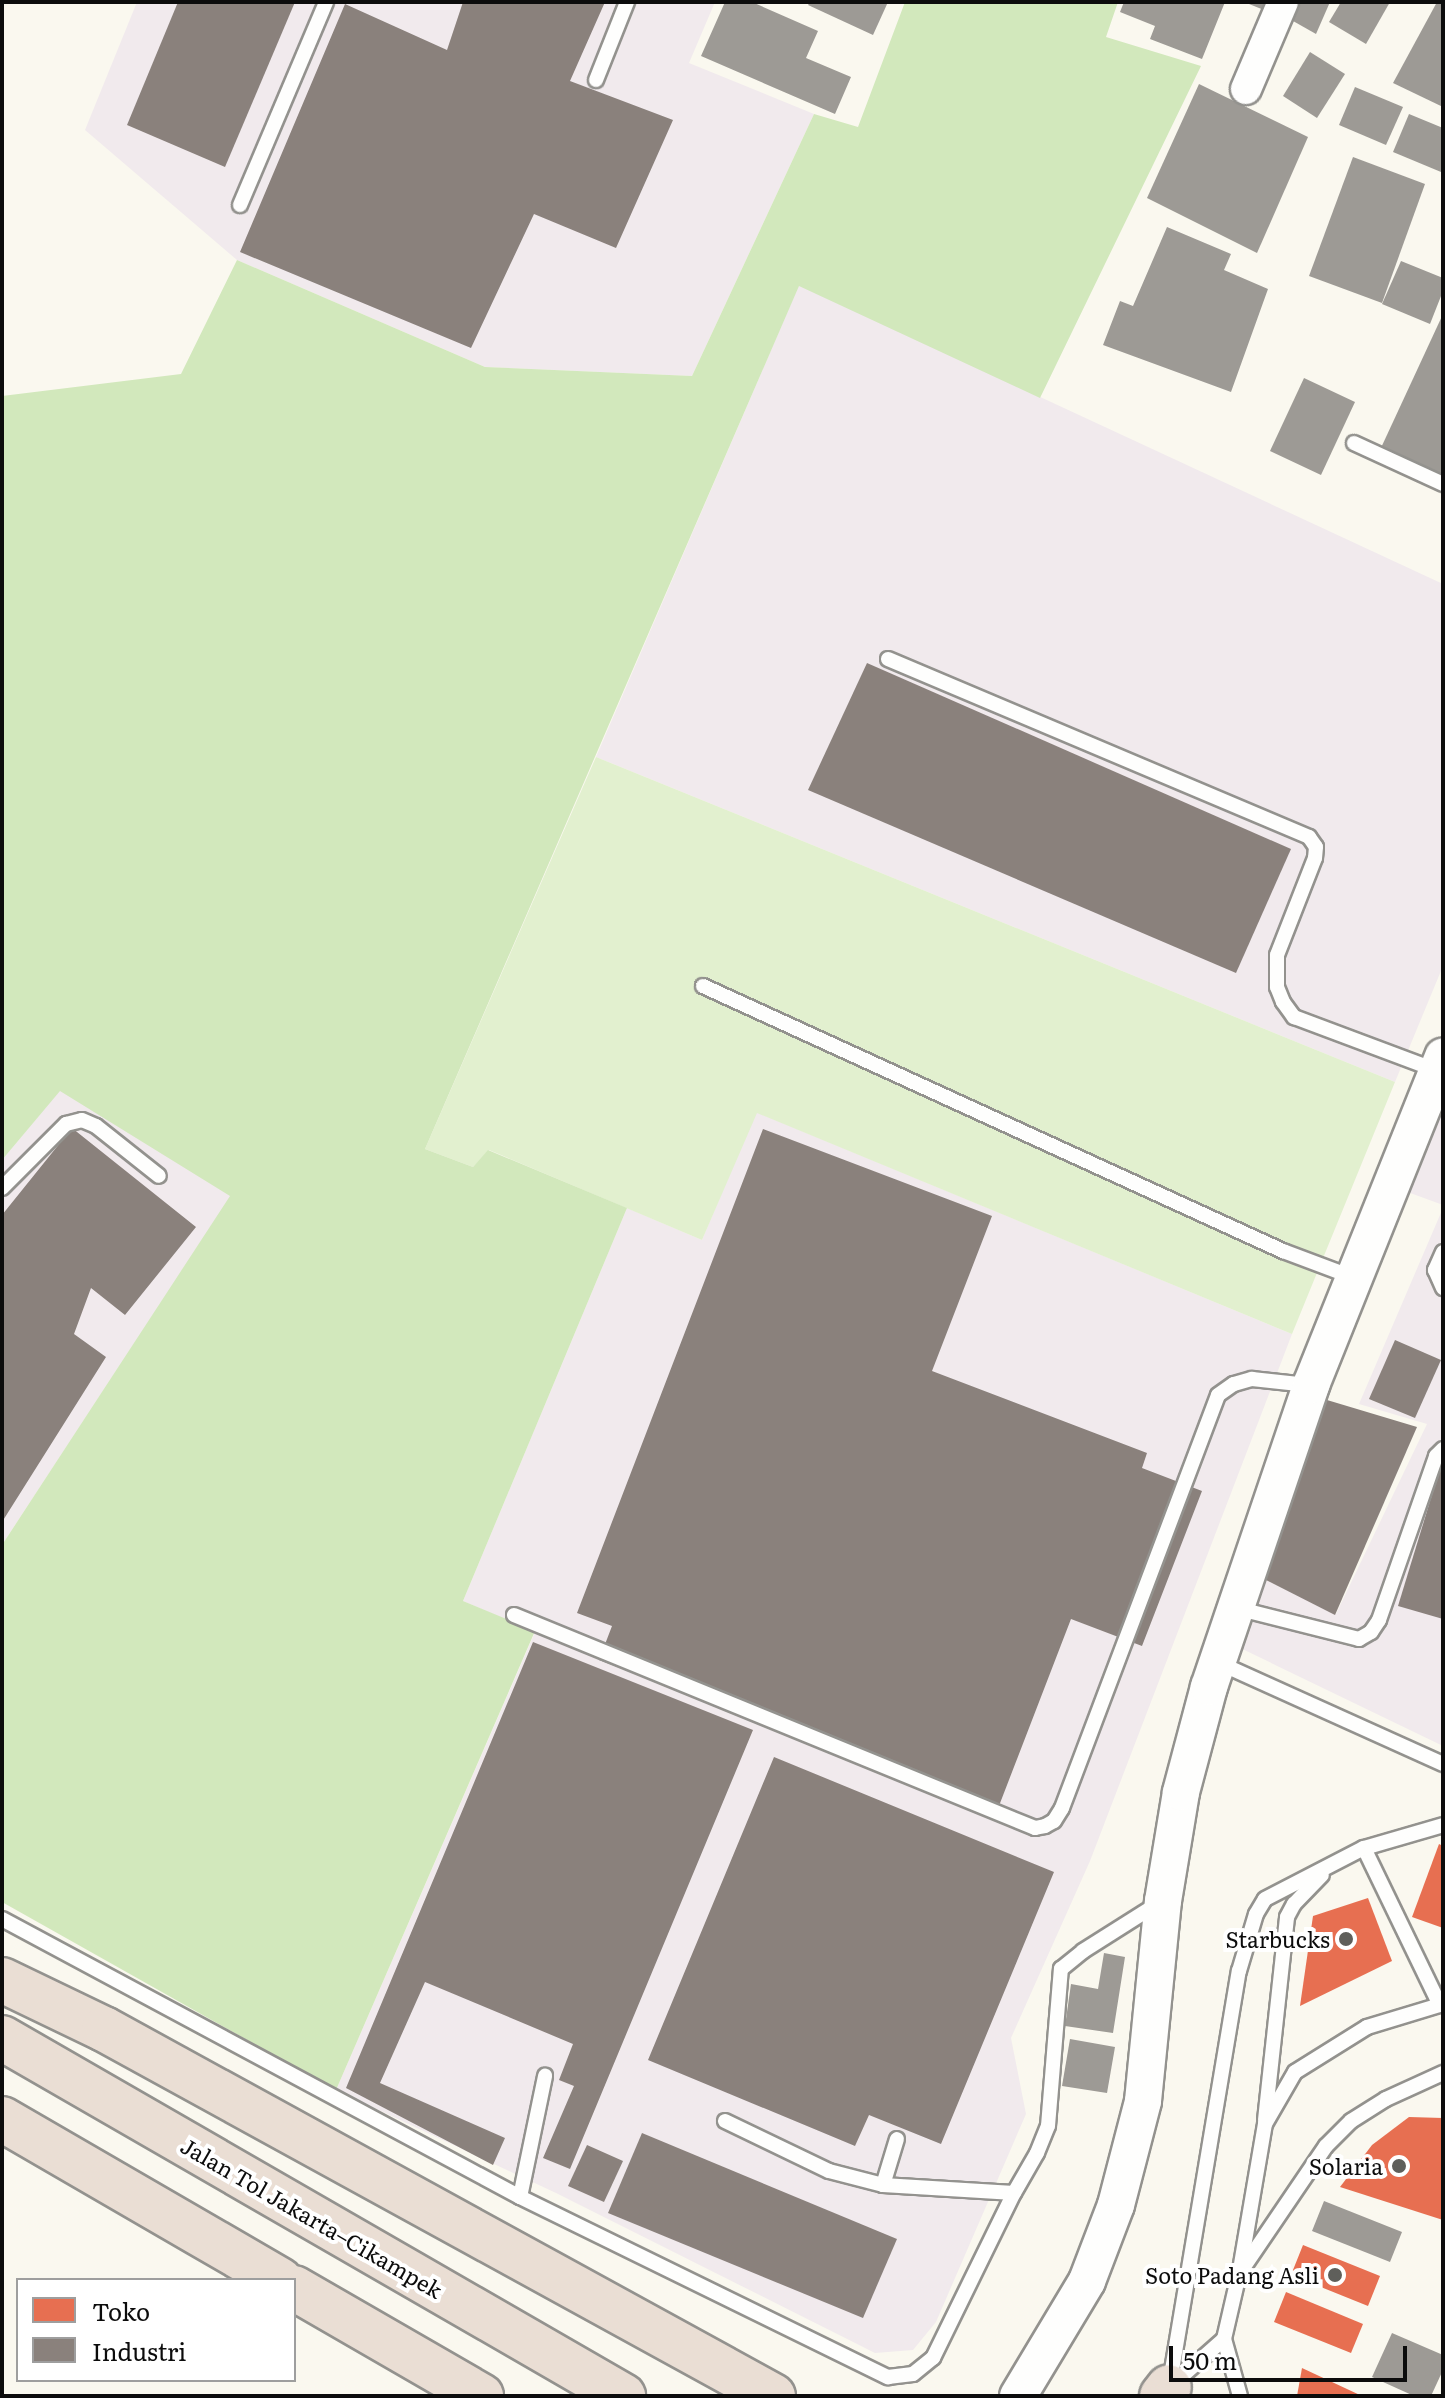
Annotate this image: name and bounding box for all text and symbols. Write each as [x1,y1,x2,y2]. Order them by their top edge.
place label: Starbucks [1225,1926,1330,1952]
marker: Starbucks [1337,1930,1355,1948]
street label: Jalan Tol Jakarta–Cikampek [177,2131,447,2303]
place label: Solaria [1309,2153,1383,2179]
marker: Solaria [1390,2157,1408,2175]
place label: Soto Padang Asli [1145,2262,1319,2288]
marker: Soto Padang Asli [1326,2266,1344,2284]
legend [16,2278,296,2382]
text: Toko [92,2293,150,2328]
scale bar [1173,2330,1411,2380]
text: Industri [92,2333,186,2368]
text: 50 m [1183,2342,1237,2377]

